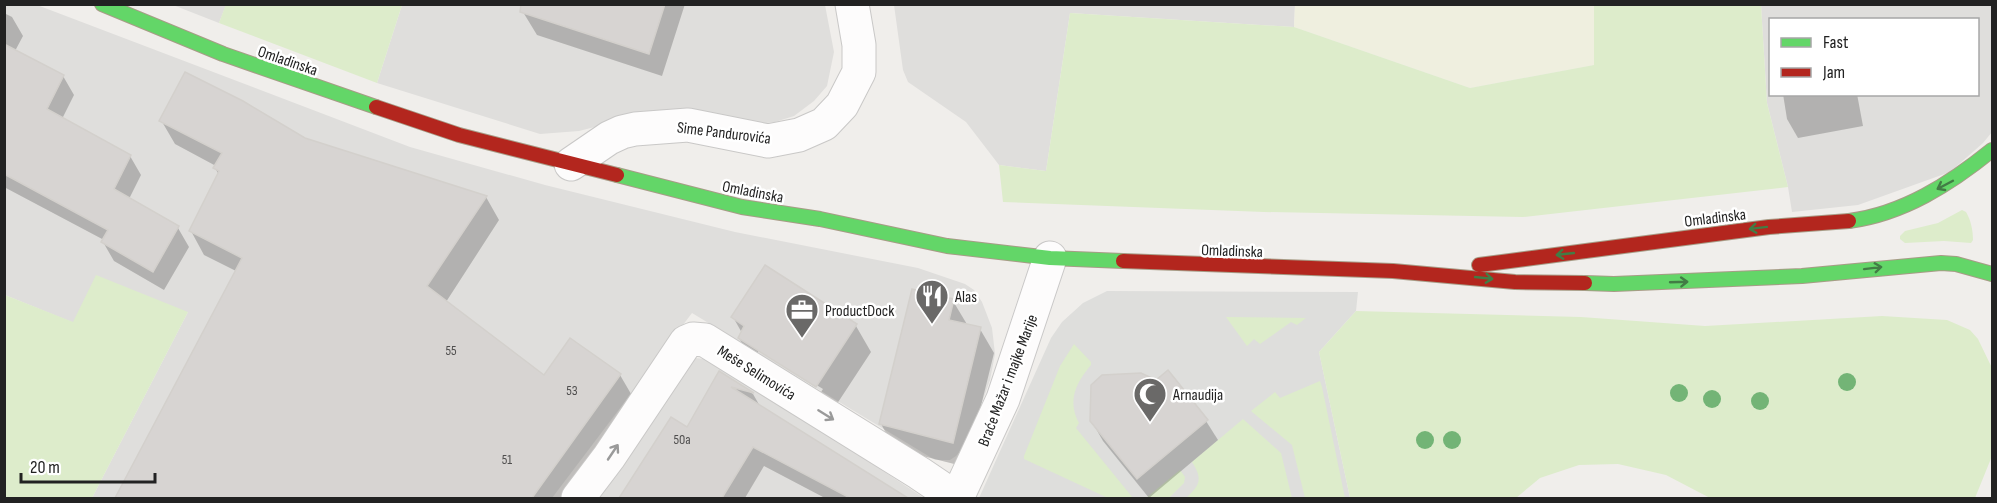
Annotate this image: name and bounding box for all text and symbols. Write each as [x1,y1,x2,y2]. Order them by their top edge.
legend [1769,18,1979,96]
text: Fast [1823,32,1849,53]
street label: Omladinska [255,42,320,80]
text: Jam [1822,62,1845,83]
street label: Sime Pandurovića [676,118,772,149]
street label: Omladinska [721,177,785,208]
one-way arrow [1937,179,1955,191]
street label: Omladinska [1683,205,1747,232]
one-way arrow [1749,223,1768,234]
street label: Omladinska [1201,241,1263,262]
one-way arrow [1555,249,1575,260]
one-way arrow [1862,263,1882,274]
one-way arrow [1473,273,1493,284]
one-way arrow [1668,277,1688,288]
restaurant icon: Alas [914,278,950,325]
place label: Alas [954,288,977,307]
office icon: ProductDock [784,292,820,339]
place label: ProductDock [825,302,894,321]
street label: Braće Mažar i majke Marije [974,312,1042,449]
house number: 55 [445,342,457,359]
street label: Meše Selimovića [714,342,799,405]
mosque icon: Arnaudija [1132,376,1168,423]
house number: 53 [566,382,578,399]
place label: Arnaudija [1172,386,1223,405]
one-way arrow [817,409,834,421]
house number: 50a [673,431,691,448]
one-way arrow [607,444,619,460]
scale bar [21,446,154,484]
house number: 51 [502,451,512,468]
text: 20 m [30,457,60,478]

